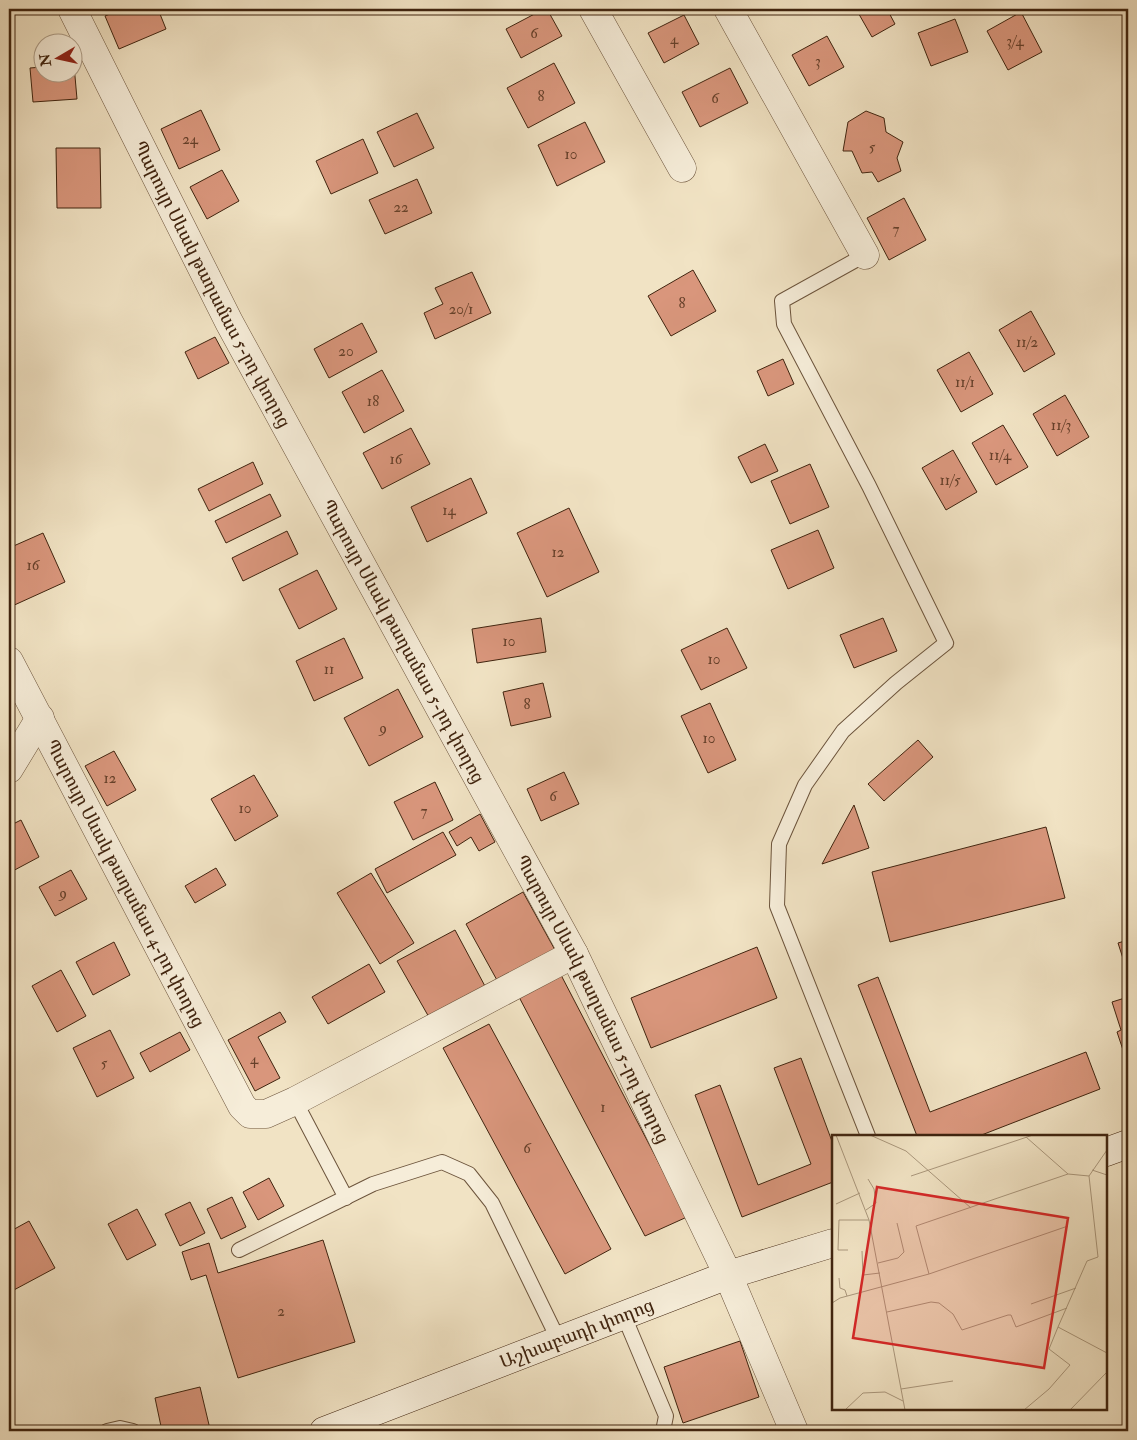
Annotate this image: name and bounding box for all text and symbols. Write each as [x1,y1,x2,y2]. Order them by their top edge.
house number: 6 [530,24,539,43]
house number: 4 [670,30,679,49]
north arrow [32,32,82,82]
house number: 3/4 [1006,32,1025,51]
text: N [36,52,55,68]
house number: 3 [815,52,821,71]
house number: 8 [537,87,545,106]
house number: 6 [711,89,720,108]
house number: 24 [182,130,199,149]
street label: Պարույր Սևակ թաղամաս 5-րդ փողոց [129,137,296,432]
house number: 5 [869,138,876,157]
house number: 10 [565,145,577,164]
house number: 22 [393,198,409,217]
house number: 7 [893,220,900,239]
house number: 8 [678,294,686,313]
house number: 20/1 [449,300,473,319]
house number: 11/2 [1016,333,1038,352]
house number: 20 [338,342,354,361]
house number: 11/1 [955,373,975,392]
house number: 18 [367,392,379,411]
house number: 11/3 [1051,416,1071,435]
house number: 11/4 [989,446,1012,465]
house number: 16 [390,450,404,469]
house number: 11/5 [939,471,961,490]
street label: Պարույր Սևակ թաղամաս 5-րդ փողոց [317,495,490,787]
house number: 14 [442,501,457,520]
house number: 12 [552,543,565,562]
house number: 16 [27,556,41,575]
house number: 10 [503,632,515,651]
house number: 10 [708,650,720,669]
house number: 11 [324,660,334,679]
house number: 8 [523,695,531,714]
house number: 9 [378,719,387,738]
house number: 10 [703,729,715,748]
street label: Պարույր Սևակ թաղամաս 4-րդ փողոց [41,735,210,1031]
house number: 12 [104,769,117,788]
house number: 6 [549,787,558,806]
house number: 10 [239,799,251,818]
house number: 7 [421,802,428,821]
street label: Պարույր Սևակ թաղամաս 5-րդ փողոց [511,851,675,1147]
house number: 9 [58,884,67,903]
house number: 4 [250,1050,259,1069]
house number: 5 [101,1054,108,1073]
house number: 1 [600,1098,606,1117]
inset map [832,1135,1107,1410]
house number: 6 [523,1139,532,1158]
street label: Աշխաբադի փողոց [497,1293,657,1373]
house number: 2 [277,1302,285,1321]

